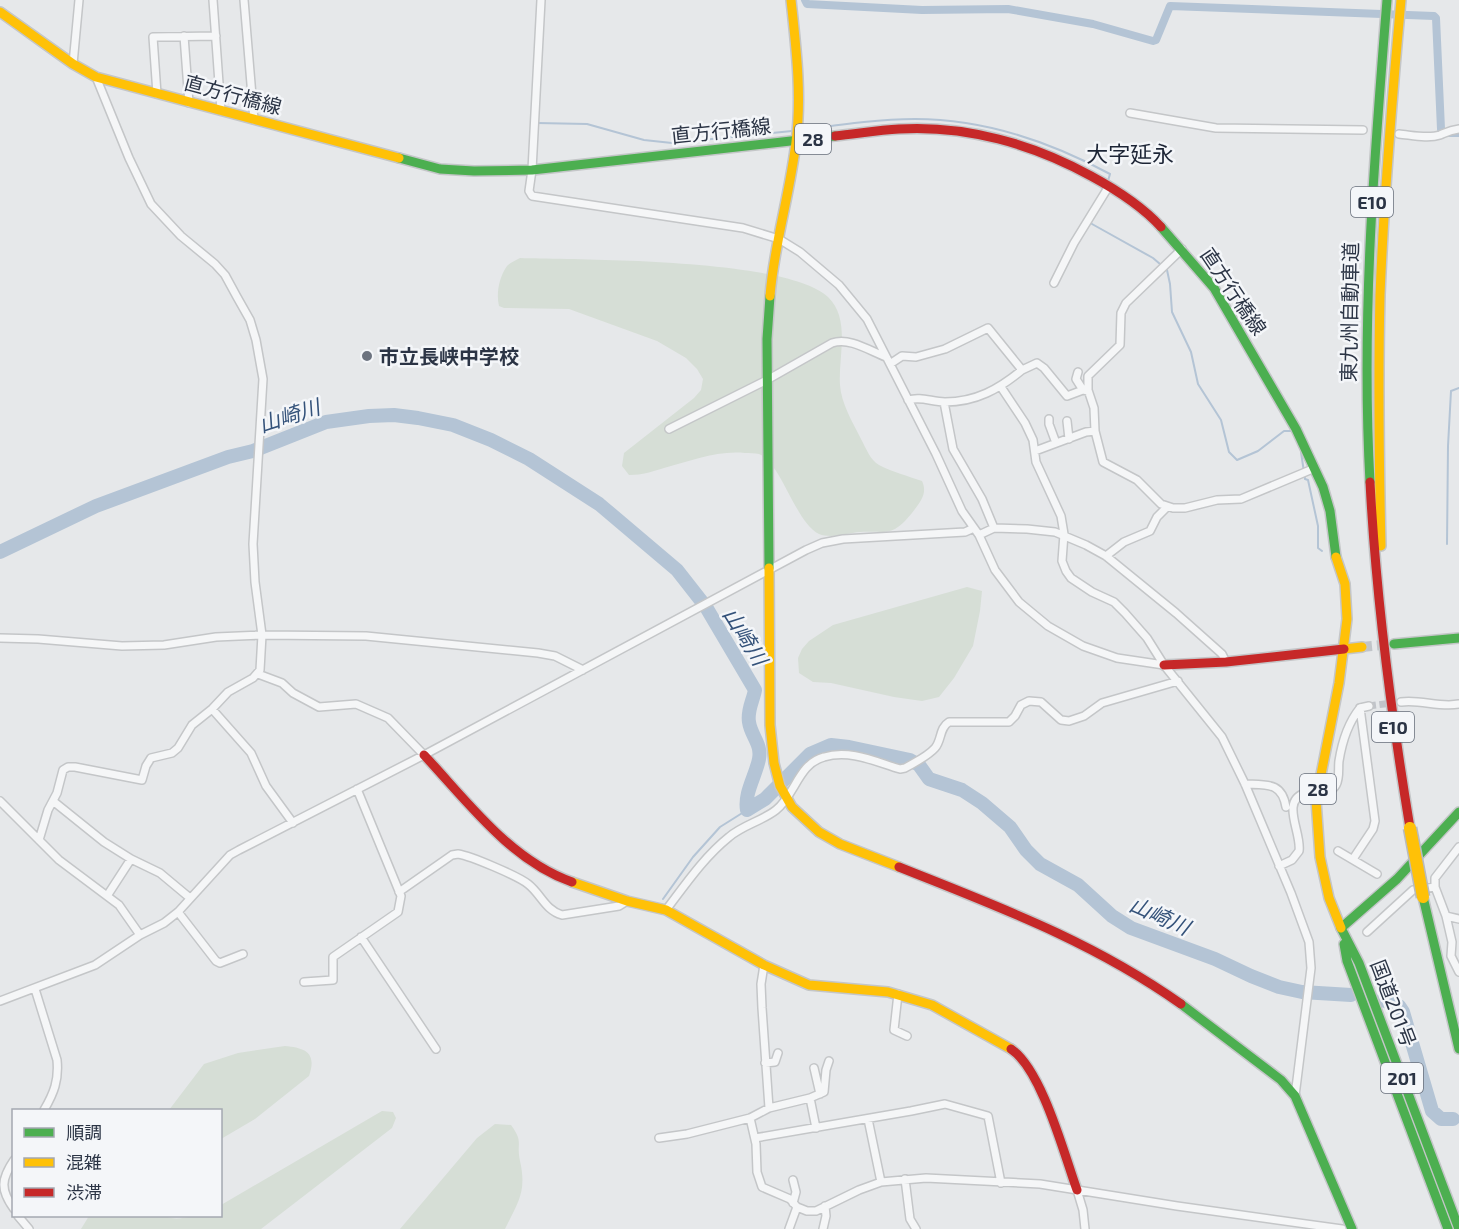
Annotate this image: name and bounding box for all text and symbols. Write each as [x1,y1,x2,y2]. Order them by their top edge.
street label: 直方行橋線 [182,69,284,119]
street label: 直方行橋線 [670,113,772,147]
road number: 28 [795,124,831,154]
district label: 大字延永 [1086,140,1174,166]
road number: E10 [1351,187,1393,217]
street label: 東九州自動車道 [1336,242,1362,382]
street label: 直方行橋線 [1196,243,1272,339]
place label: 市立長峡中学校 [379,344,519,368]
marker: 市立長峡中学校 [360,349,374,363]
water label: 山崎川 [255,393,325,437]
water label: 山崎川 [719,603,774,671]
road number: E10 [1372,712,1414,742]
road number: 28 [1300,774,1336,804]
water label: 山崎川 [1126,891,1196,940]
street label: 国道201号 [1366,956,1422,1050]
road number: 201 [1381,1063,1423,1093]
legend [12,1109,222,1217]
text: 順調 [66,1121,102,1143]
text: 混雑 [66,1151,102,1173]
text: 渋滞 [66,1181,102,1203]

